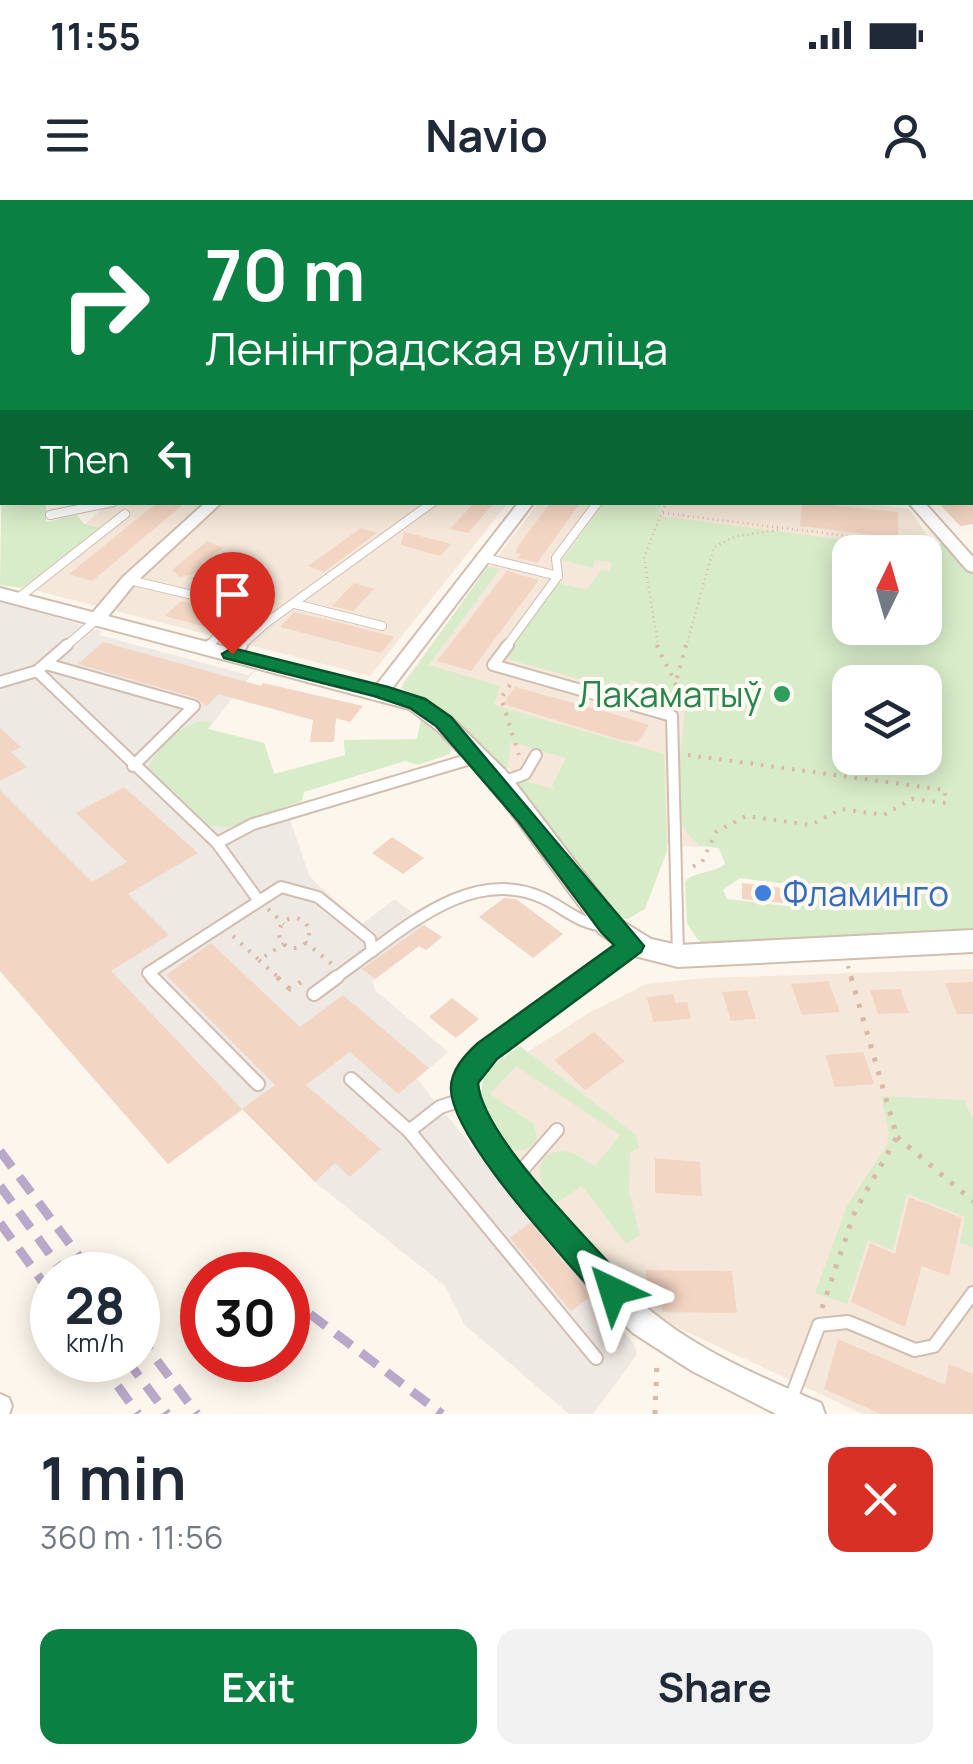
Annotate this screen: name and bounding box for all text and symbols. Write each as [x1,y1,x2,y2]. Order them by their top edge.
text: 11:55 [50,9,141,61]
text: Navio [425,104,548,166]
icon: menu [40,108,95,163]
icon: person [878,108,933,163]
text: 70 m [205,226,365,322]
icon: right [40,240,170,370]
text: Ленінградская вуліца [205,317,668,379]
icon: left [149,430,204,485]
text: Then [40,432,129,484]
north arrow [832,535,942,645]
map controls [832,535,942,775]
pin [190,552,275,655]
icon: arrive [205,567,260,622]
button: layers [832,665,942,775]
place label: Лакаматыў [578,670,762,718]
marker: Лакаматыў [771,683,793,705]
place label: Фламинго [783,869,949,917]
marker: Фламинго [752,882,774,904]
position arrow [561,1239,665,1343]
speed limit sign: 30 [180,1252,310,1382]
text: 28 [65,1271,125,1339]
text: km/h [66,1325,124,1360]
text: 1 min [40,1436,187,1518]
button: close [828,1447,933,1552]
text: 360 m · 11:56 [40,1515,224,1559]
button: Exit [40,1629,477,1744]
button: Share [497,1629,933,1744]

